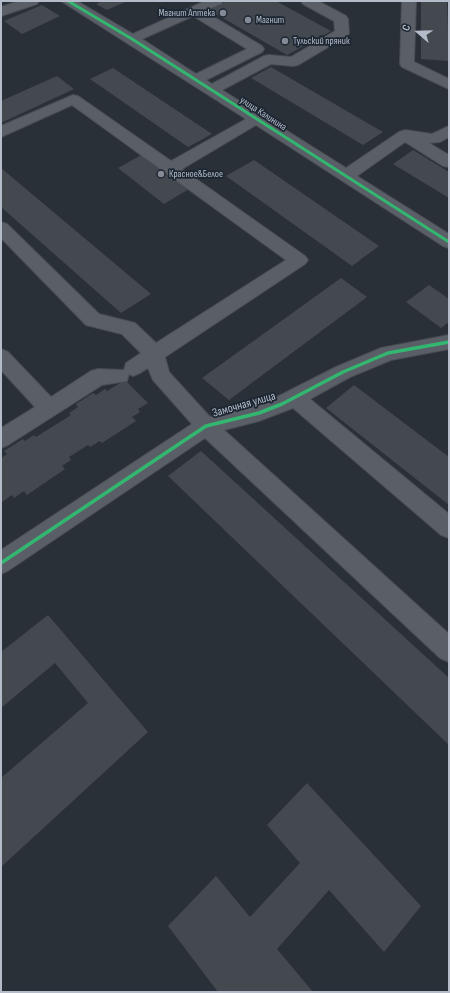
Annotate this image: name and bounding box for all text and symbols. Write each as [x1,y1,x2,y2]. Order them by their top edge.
place label: Магнит Аптека [158,7,215,19]
marker: Магнит Аптека [218,8,228,18]
north arrow [398,12,438,52]
place label: Магнит [256,14,284,26]
marker: Магнит [243,15,253,25]
text: С [399,23,413,33]
place label: Тульский пряник [293,35,350,47]
marker: Тульский пряник [280,36,290,46]
street label: улица Калинина [237,94,289,134]
place label: Красное&Белое [169,168,223,180]
marker: Красное&Белое [156,169,166,179]
street label: Замочная улица [211,389,277,421]

